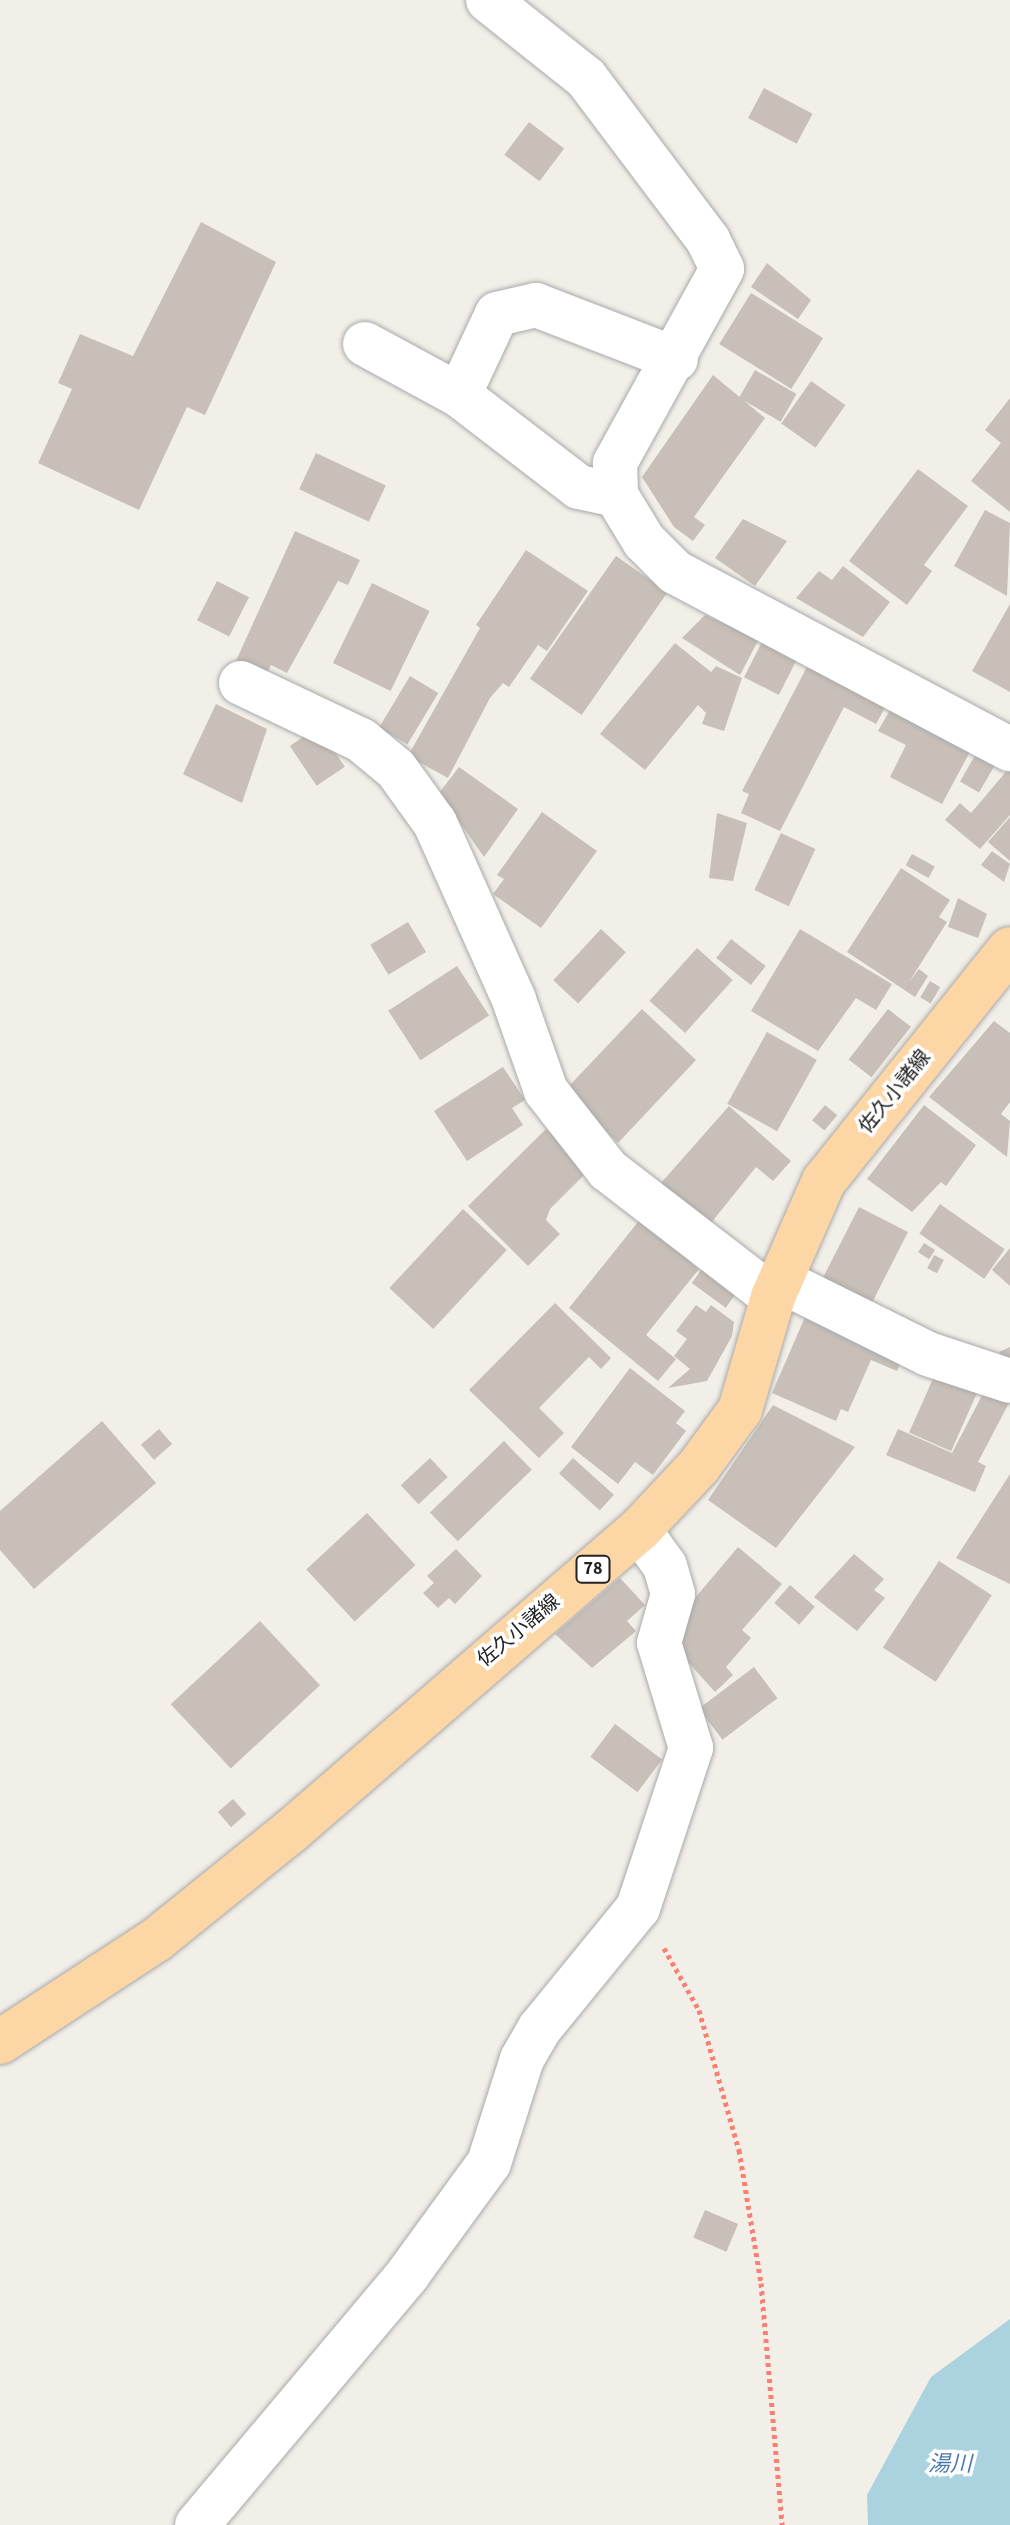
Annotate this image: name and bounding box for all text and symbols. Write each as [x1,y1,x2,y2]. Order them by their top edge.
street label: 佐久小諸線 [854,1046,936,1138]
road number: 78 [575,1555,611,1583]
street label: 佐久小諸線 [473,1590,565,1672]
water label: 湯川 [928,2452,972,2478]

